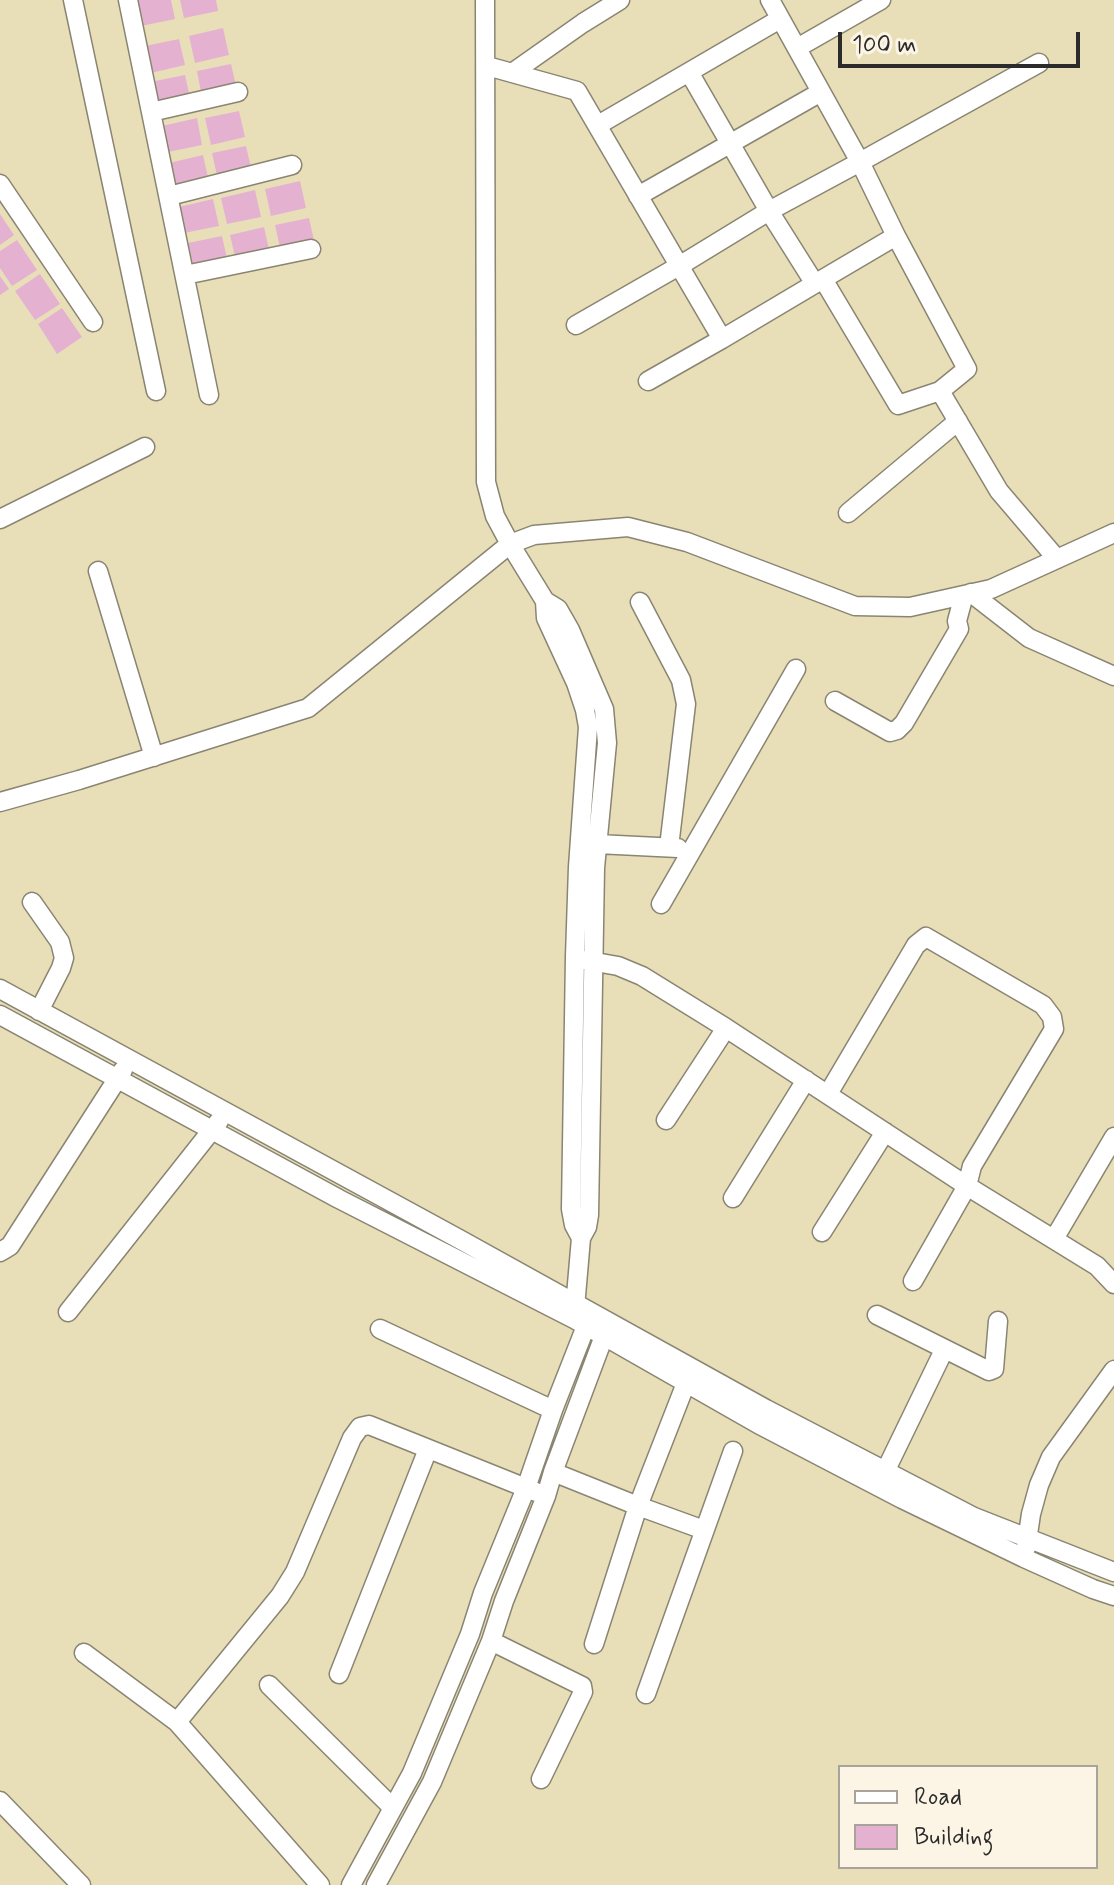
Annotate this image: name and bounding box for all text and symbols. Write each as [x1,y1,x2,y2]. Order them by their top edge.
scale bar [842,16,1084,66]
text: 100 m [852,30,916,61]
legend [838,1765,1098,1869]
text: Road [914,1782,962,1813]
text: Building [914,1822,994,1853]

